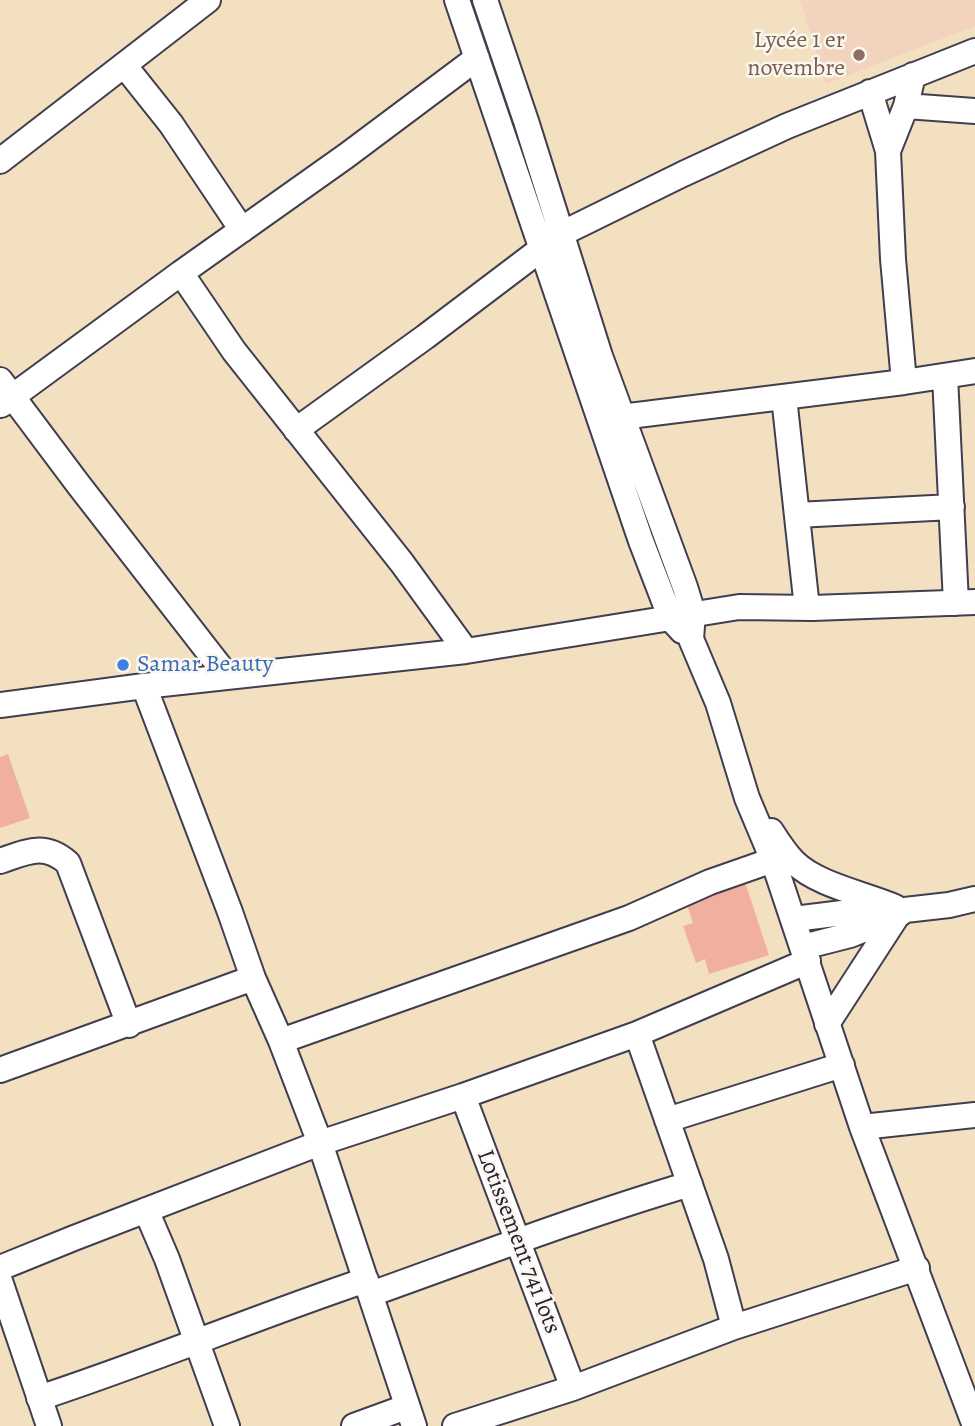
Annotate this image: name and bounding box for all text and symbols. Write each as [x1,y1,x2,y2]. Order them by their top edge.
place label: Lycée 1 er novembre [747,27,845,83]
marker: Lycée 1 er novembre [851,47,867,63]
place label: Samar Beauty [137,651,273,679]
marker: Samar Beauty [115,657,131,673]
street label: Lotissement 741 lots [470,1146,566,1338]

